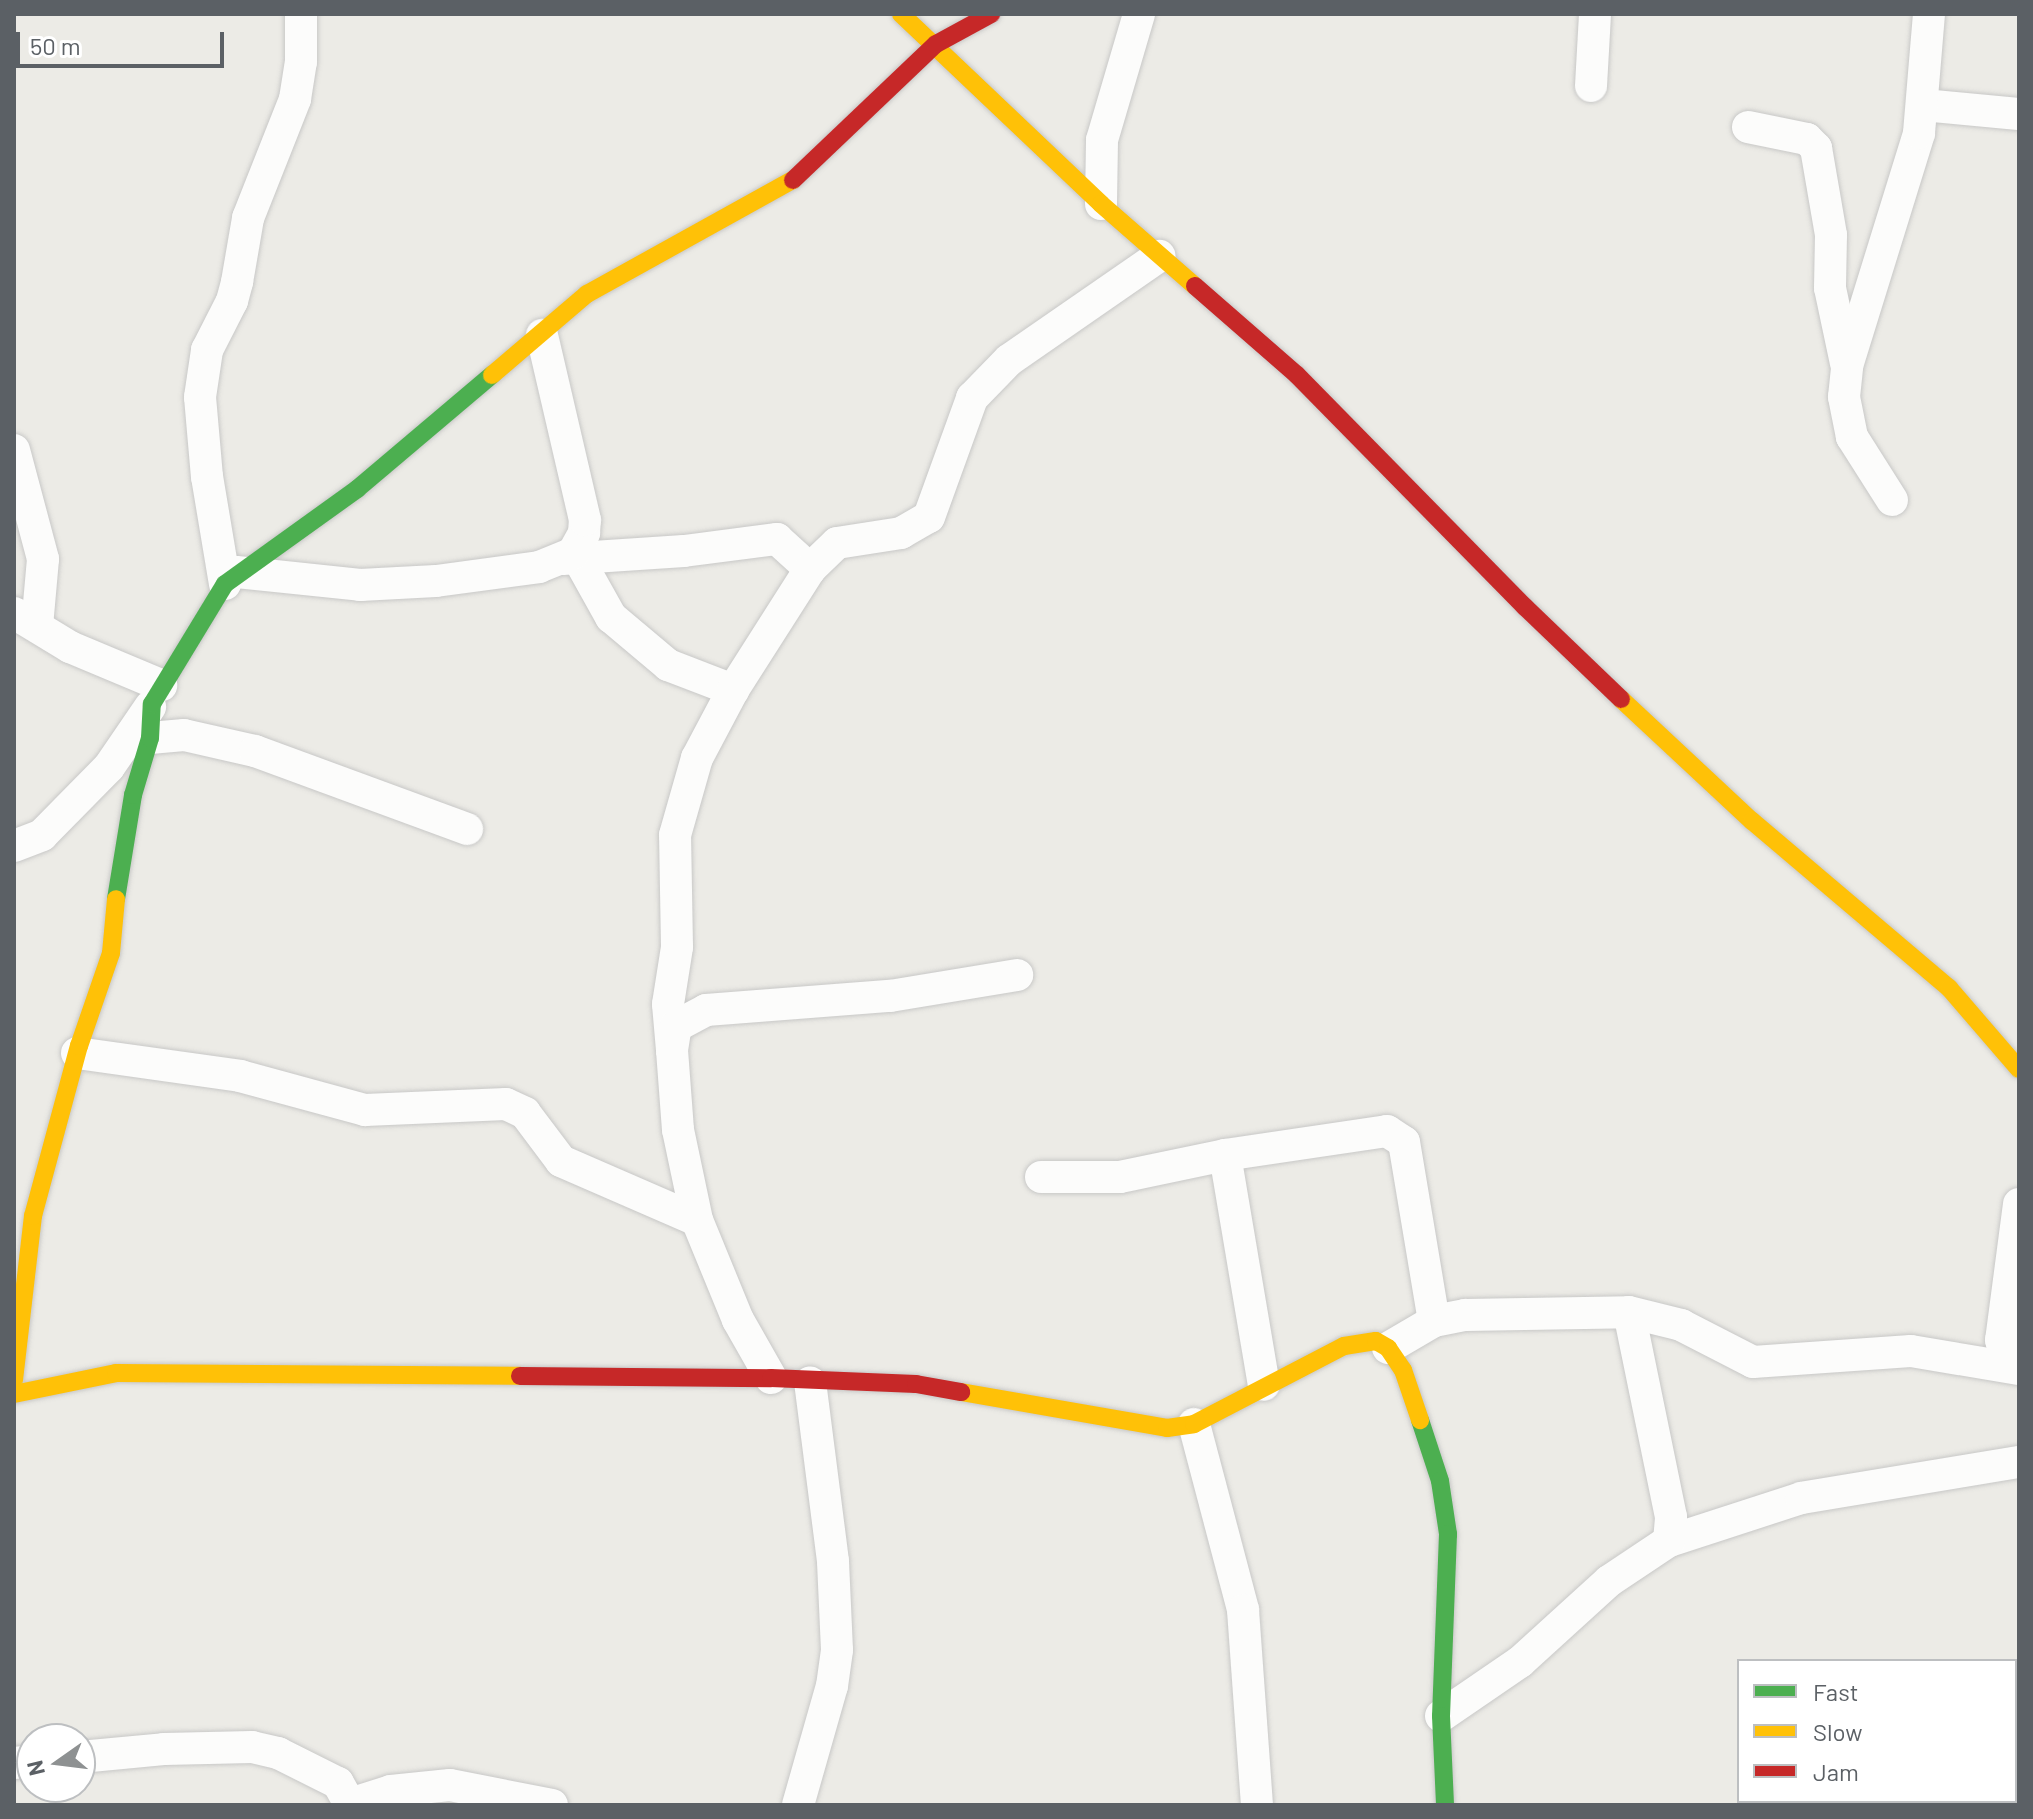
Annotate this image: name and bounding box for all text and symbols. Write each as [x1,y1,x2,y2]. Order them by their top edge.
scale bar [20,16,228,66]
text: 50 m [30,31,81,60]
legend [1737,1659,2017,1803]
text: Fast [1813,1677,1858,1706]
text: Slow [1813,1717,1862,1746]
north arrow [16,1723,96,1803]
text: Jam [1813,1757,1859,1786]
text: N [20,1758,49,1779]

